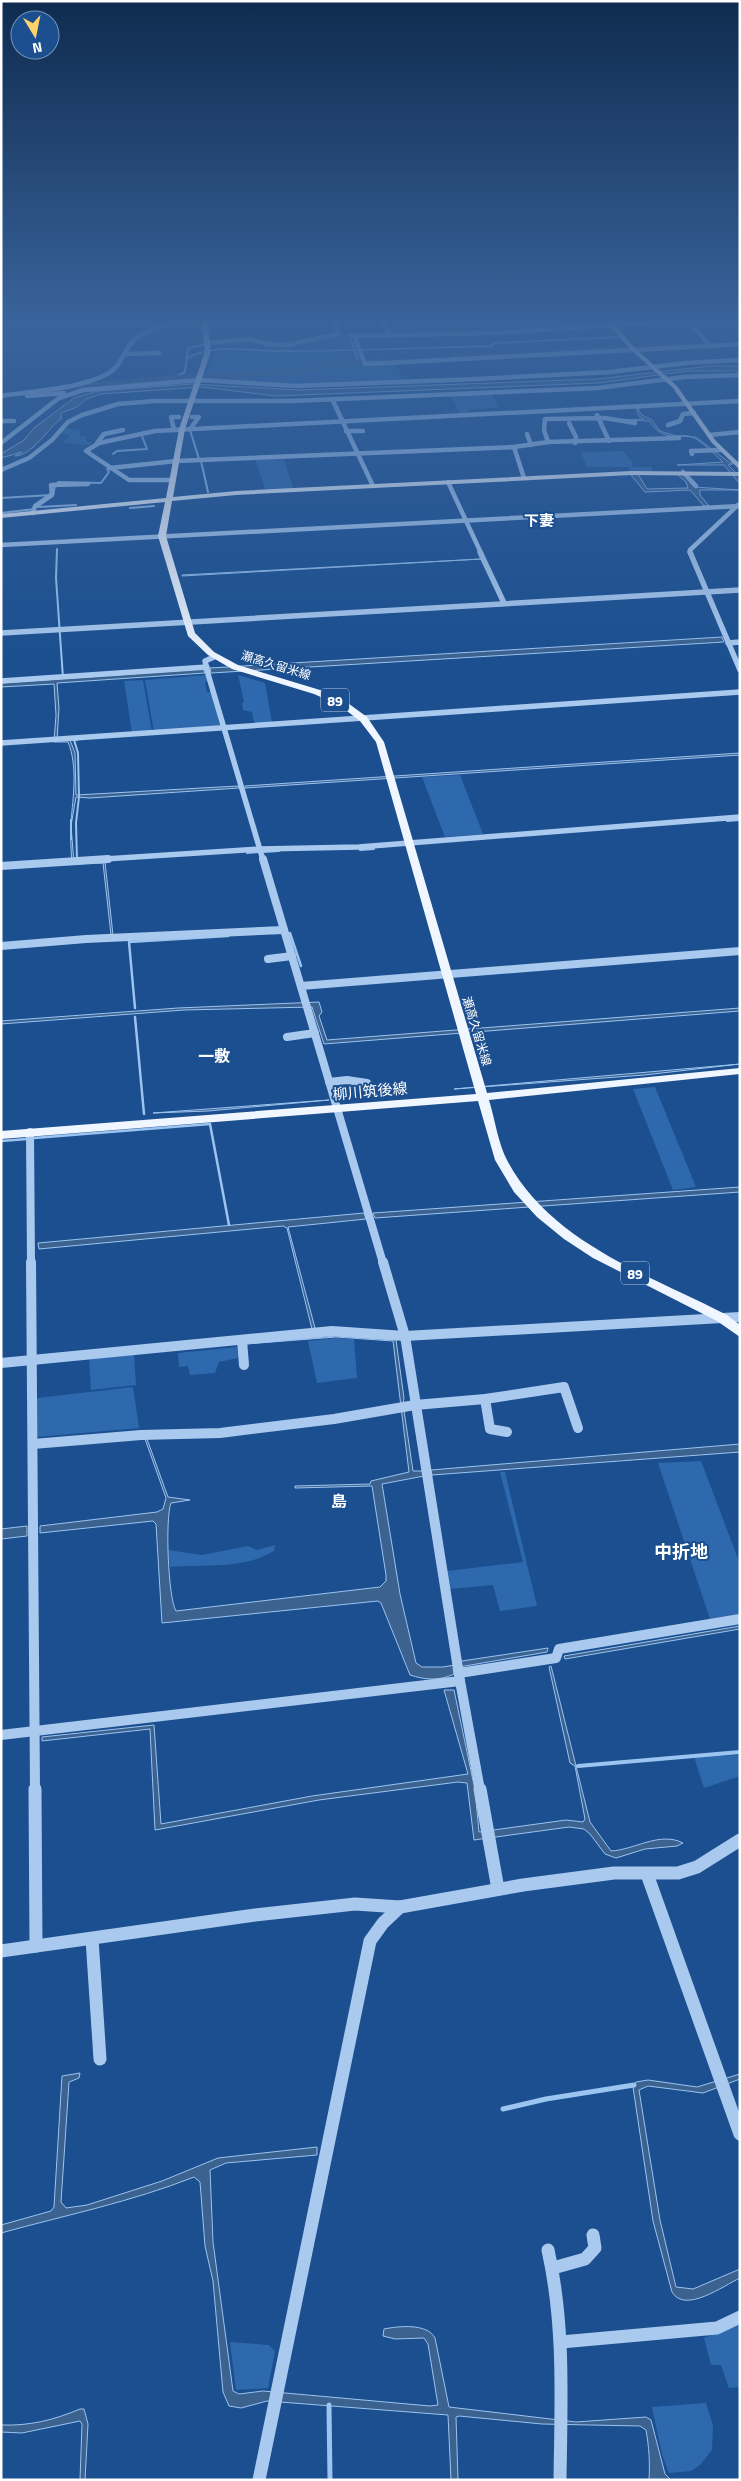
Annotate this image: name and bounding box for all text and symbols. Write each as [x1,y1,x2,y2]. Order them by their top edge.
north arrow [10,10,60,60]
text: N [31,37,44,59]
district label: 下妻 [524,509,554,532]
street label: 瀬高久留米線 [239,645,313,685]
road number: 89 [321,688,349,712]
street label: 瀬高久留米線 [457,994,497,1068]
district label: 一敷 [198,1044,230,1068]
street label: 柳川筑後線 [332,1076,408,1106]
road number: 89 [621,1262,649,1284]
district label: 島 [331,1489,347,1513]
district label: 中折地 [654,1538,708,1565]

